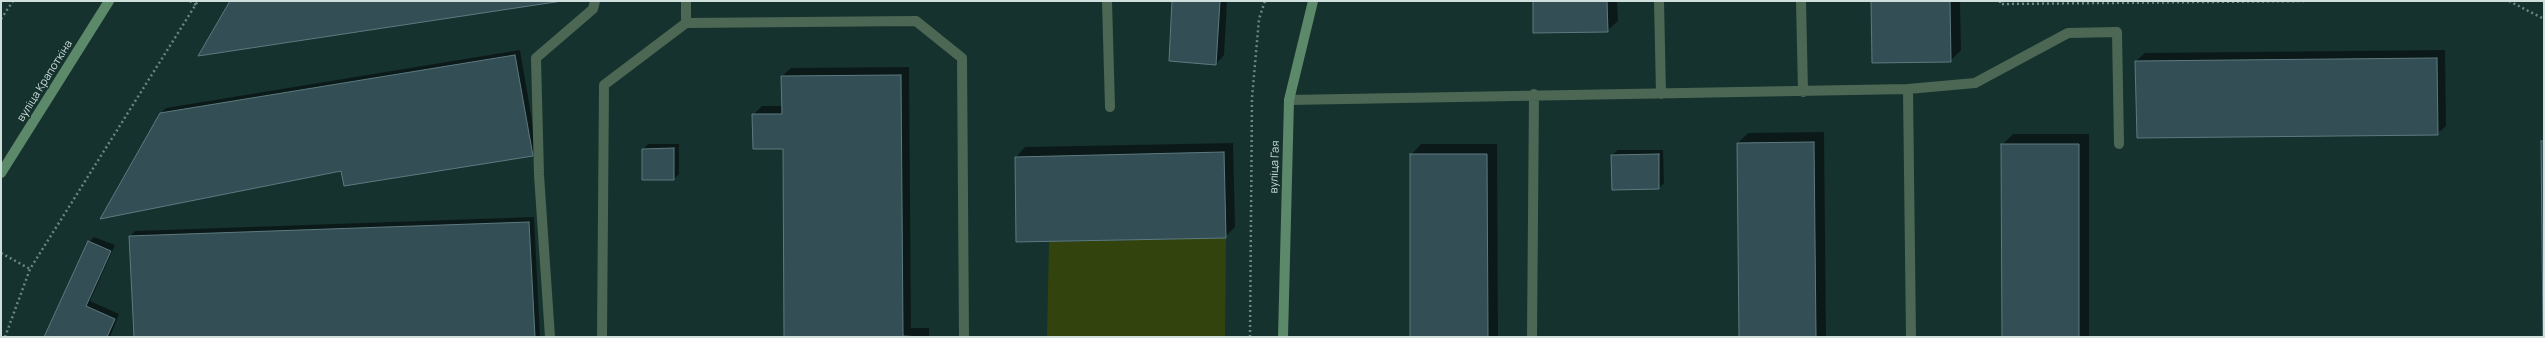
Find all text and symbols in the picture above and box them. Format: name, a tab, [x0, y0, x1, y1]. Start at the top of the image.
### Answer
street label: вуліца Крапоткіна	[15, 38, 75, 124]
street label: вуліца Гая	[1267, 140, 1283, 194]

